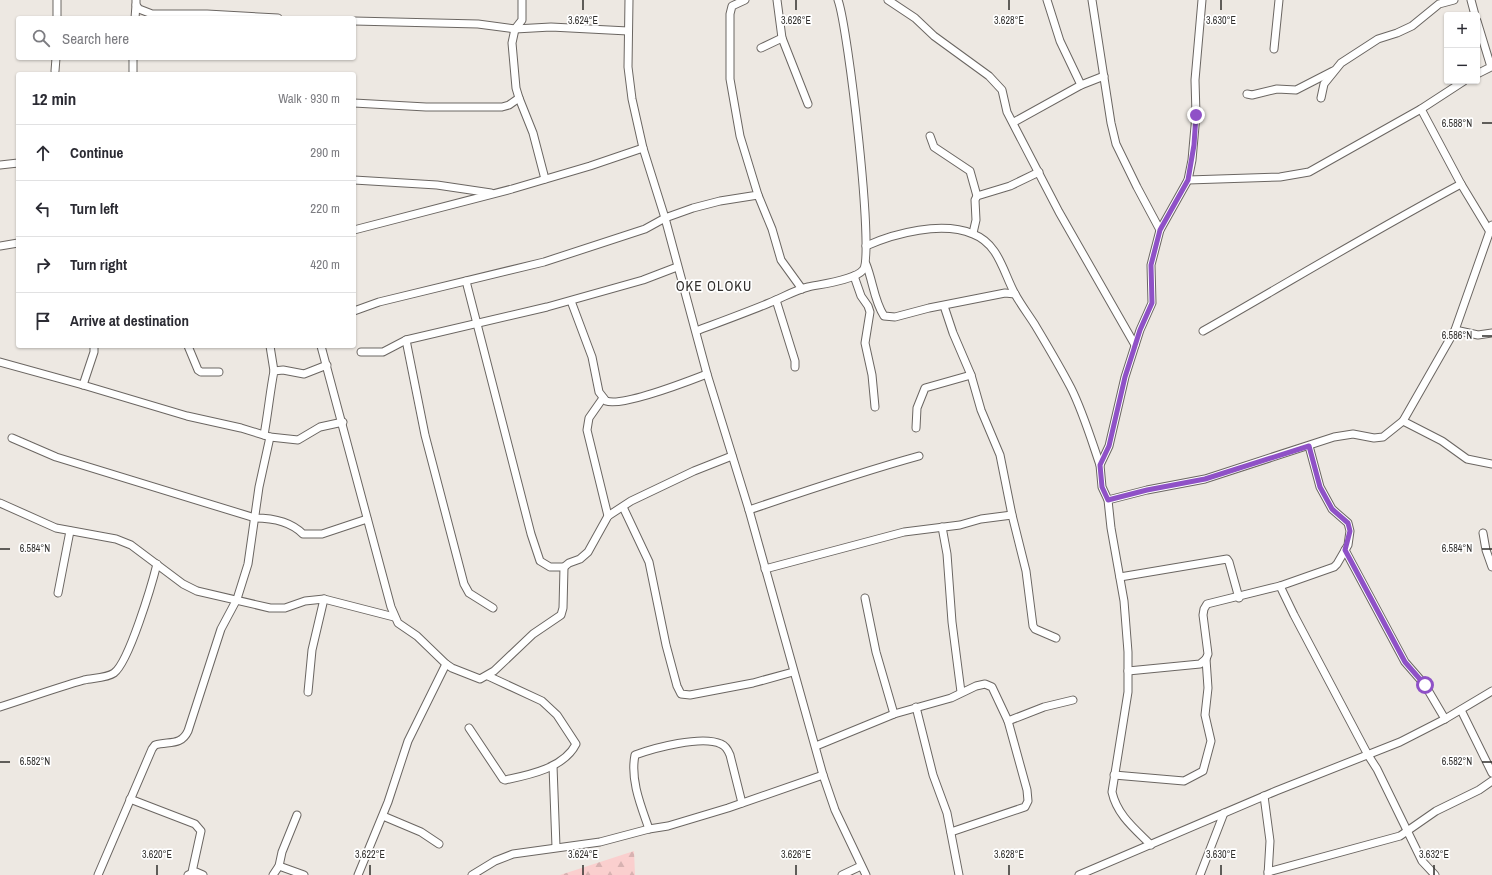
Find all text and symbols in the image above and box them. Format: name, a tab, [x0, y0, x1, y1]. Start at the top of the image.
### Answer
map controls	[1444, 12, 1480, 84]
button: +	[1444, 12, 1480, 48]
text: 3.624°E	[568, 14, 598, 27]
text: 3.626°E	[781, 14, 811, 27]
text: 3.628°E	[994, 14, 1024, 27]
text: 3.630°E	[1206, 14, 1236, 27]
search box	[16, 16, 356, 60]
icon: search	[30, 27, 52, 49]
text: Search here	[62, 28, 129, 49]
button: −	[1444, 48, 1480, 84]
text: 12 min	[32, 87, 76, 110]
text: Walk · 930 m	[278, 90, 340, 107]
route end	[1187, 106, 1205, 124]
text: 6.588°N	[1442, 117, 1472, 130]
icon: ahead	[32, 142, 54, 164]
text: Continue	[70, 142, 123, 163]
text: 290 m	[310, 144, 340, 161]
icon: left	[32, 198, 54, 220]
text: Turn left	[70, 198, 118, 219]
text: 220 m	[310, 200, 340, 217]
icon: right	[32, 254, 54, 276]
text: Turn right	[70, 254, 127, 275]
text: 420 m	[310, 256, 340, 273]
district label: OKE OLOKU	[676, 277, 752, 295]
icon: arrive	[32, 310, 54, 332]
text: Arrive at destination	[70, 310, 189, 331]
text: 6.586°N	[1442, 329, 1472, 342]
text: 6.584°N	[20, 542, 50, 555]
text: 6.584°N	[1442, 542, 1472, 555]
route start	[1416, 676, 1434, 694]
text: 6.582°N	[20, 755, 50, 768]
text: 6.582°N	[1442, 755, 1472, 768]
text: 3.620°E	[142, 848, 172, 861]
text: 3.622°E	[355, 848, 385, 861]
text: 3.624°E	[568, 848, 598, 861]
text: 3.626°E	[781, 848, 811, 861]
text: 3.628°E	[994, 848, 1024, 861]
text: 3.630°E	[1206, 848, 1236, 861]
text: 3.632°E	[1419, 848, 1449, 861]

